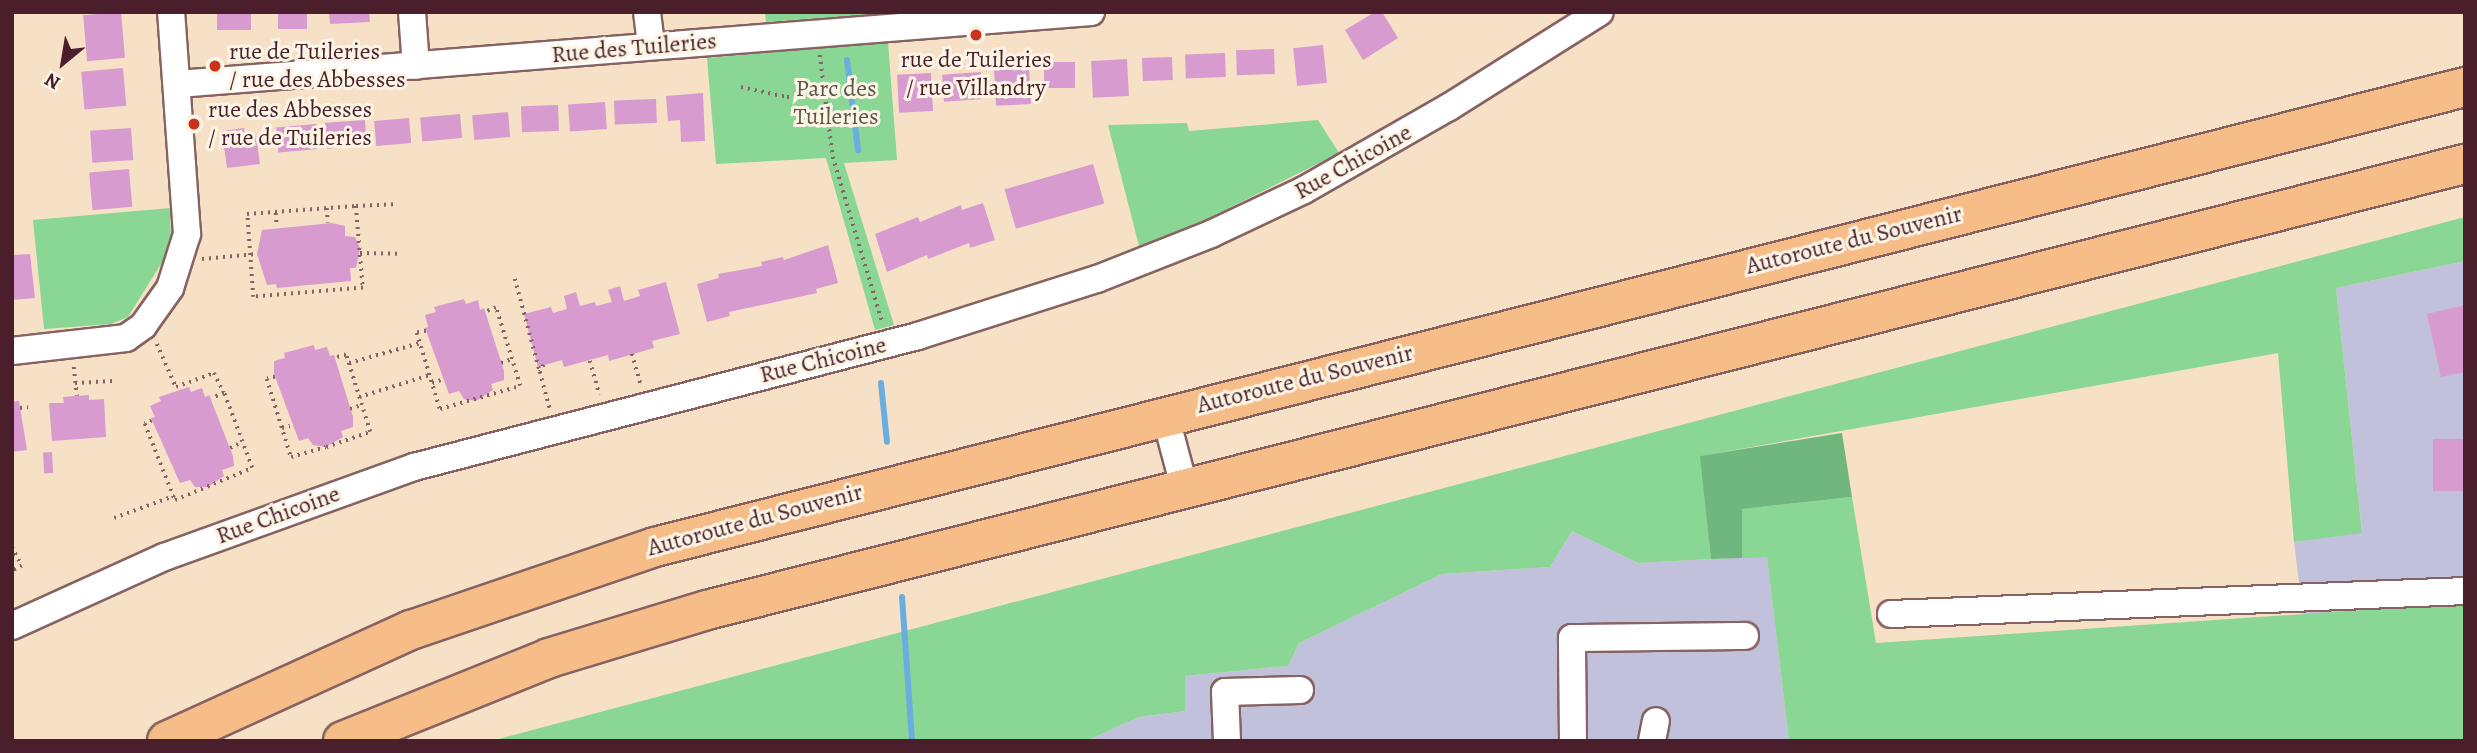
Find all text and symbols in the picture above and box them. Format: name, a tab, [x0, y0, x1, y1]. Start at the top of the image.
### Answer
street label: Rue des Tuileries	[550, 26, 718, 70]
marker: rue de Tuileries / rue Villandry	[968, 27, 984, 43]
north arrow	[28, 28, 98, 98]
place label: rue de Tuileries / rue des Abbesses	[229, 38, 406, 94]
place label: rue de Tuileries / rue Villandry	[900, 46, 1052, 102]
marker: rue de Tuileries / rue des Abbesses	[207, 58, 223, 74]
text: N	[40, 66, 65, 96]
park label: Parc des Tuileries	[793, 75, 879, 131]
place label: rue des Abbesses / rue de Tuileries	[208, 96, 372, 152]
marker: rue des Abbesses / rue de Tuileries	[186, 116, 202, 132]
street label: Rue Chicoine	[1289, 118, 1417, 206]
street label: Autoroute du Souvenir	[1743, 199, 1965, 281]
street label: Rue Chicoine	[757, 330, 889, 390]
street label: Autoroute du Souvenir	[1194, 338, 1416, 420]
street label: Autoroute du Souvenir	[644, 477, 866, 563]
street label: Rue Chicoine	[212, 479, 344, 551]

